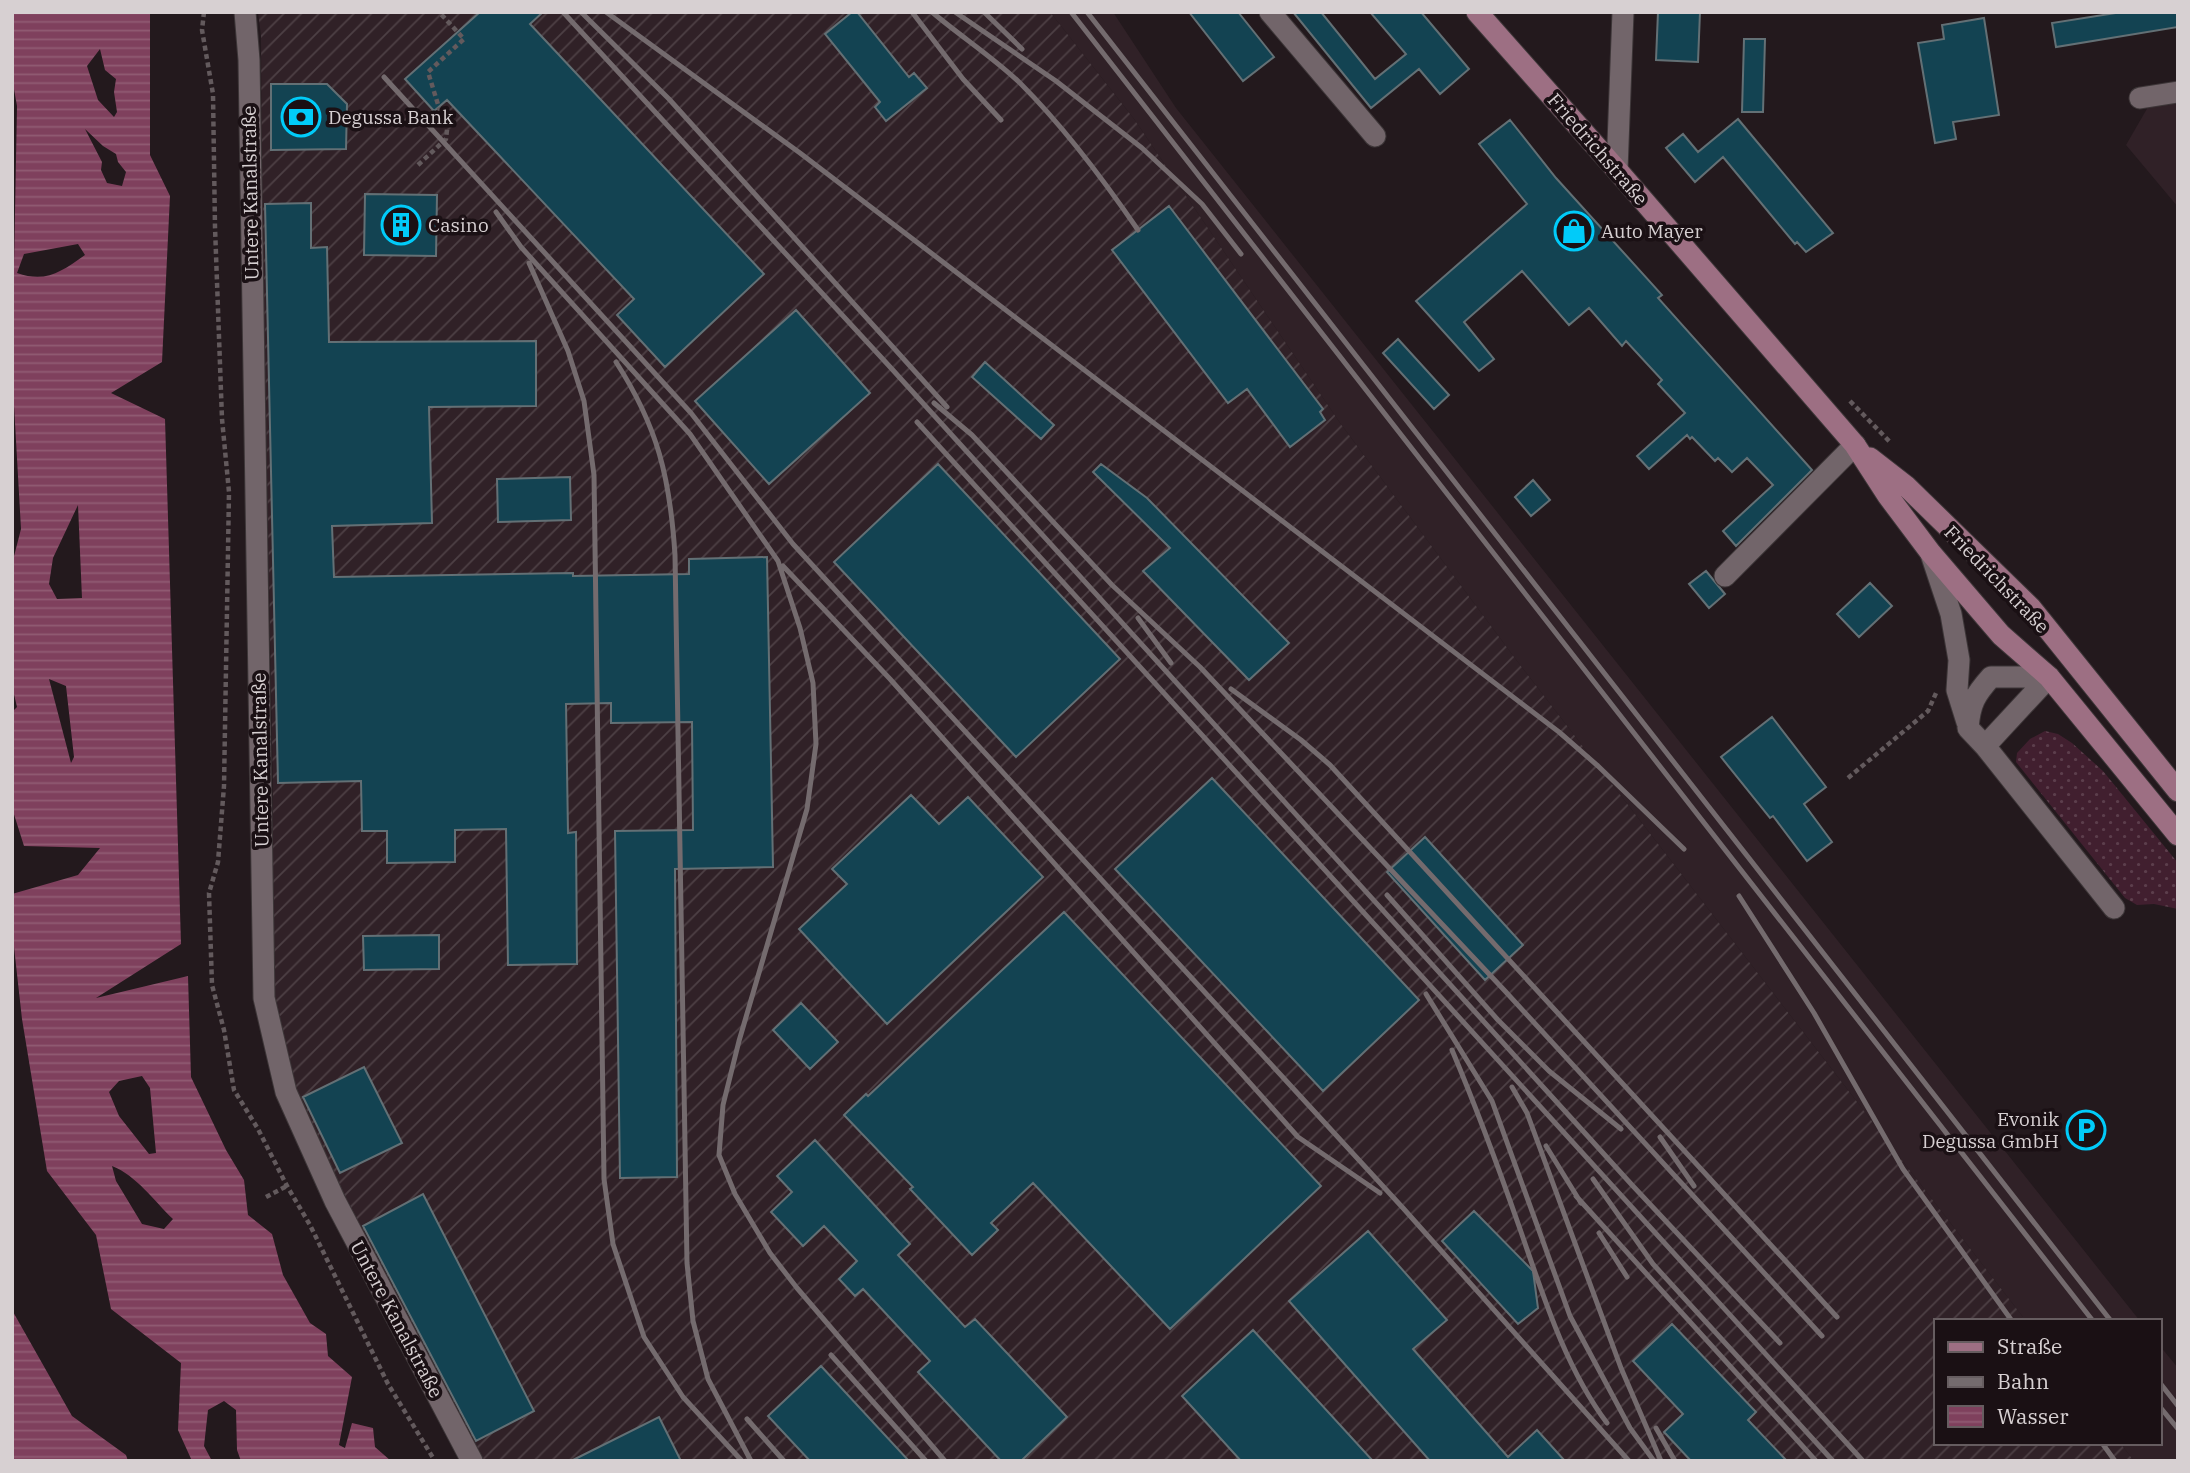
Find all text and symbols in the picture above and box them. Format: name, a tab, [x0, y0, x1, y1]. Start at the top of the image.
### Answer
street label: Friedrichstraße	[1543, 88, 1653, 210]
bank icon: Degussa Bank	[280, 96, 322, 138]
street label: Untere Kanalstraße	[236, 105, 264, 281]
place label: Degussa Bank	[328, 105, 453, 129]
building icon: Casino	[380, 204, 422, 246]
shop icon: Auto Mayer	[1553, 210, 1595, 252]
place label: Casino	[428, 213, 489, 237]
place label: Auto Mayer	[1601, 219, 1703, 243]
street label: Friedrichstraße	[1939, 520, 2055, 638]
street label: Untere Kanalstraße	[246, 672, 274, 848]
place label: Evonik Degussa GmbH	[1922, 1107, 2059, 1153]
parking icon: Evonik Degussa GmbH	[2065, 1109, 2107, 1151]
street label: Untere Kanalstraße	[345, 1236, 449, 1402]
legend	[1934, 1319, 2162, 1445]
text: Straße	[1997, 1332, 2062, 1360]
text: Bahn	[1997, 1367, 2049, 1395]
text: Wasser	[1997, 1402, 2069, 1430]

